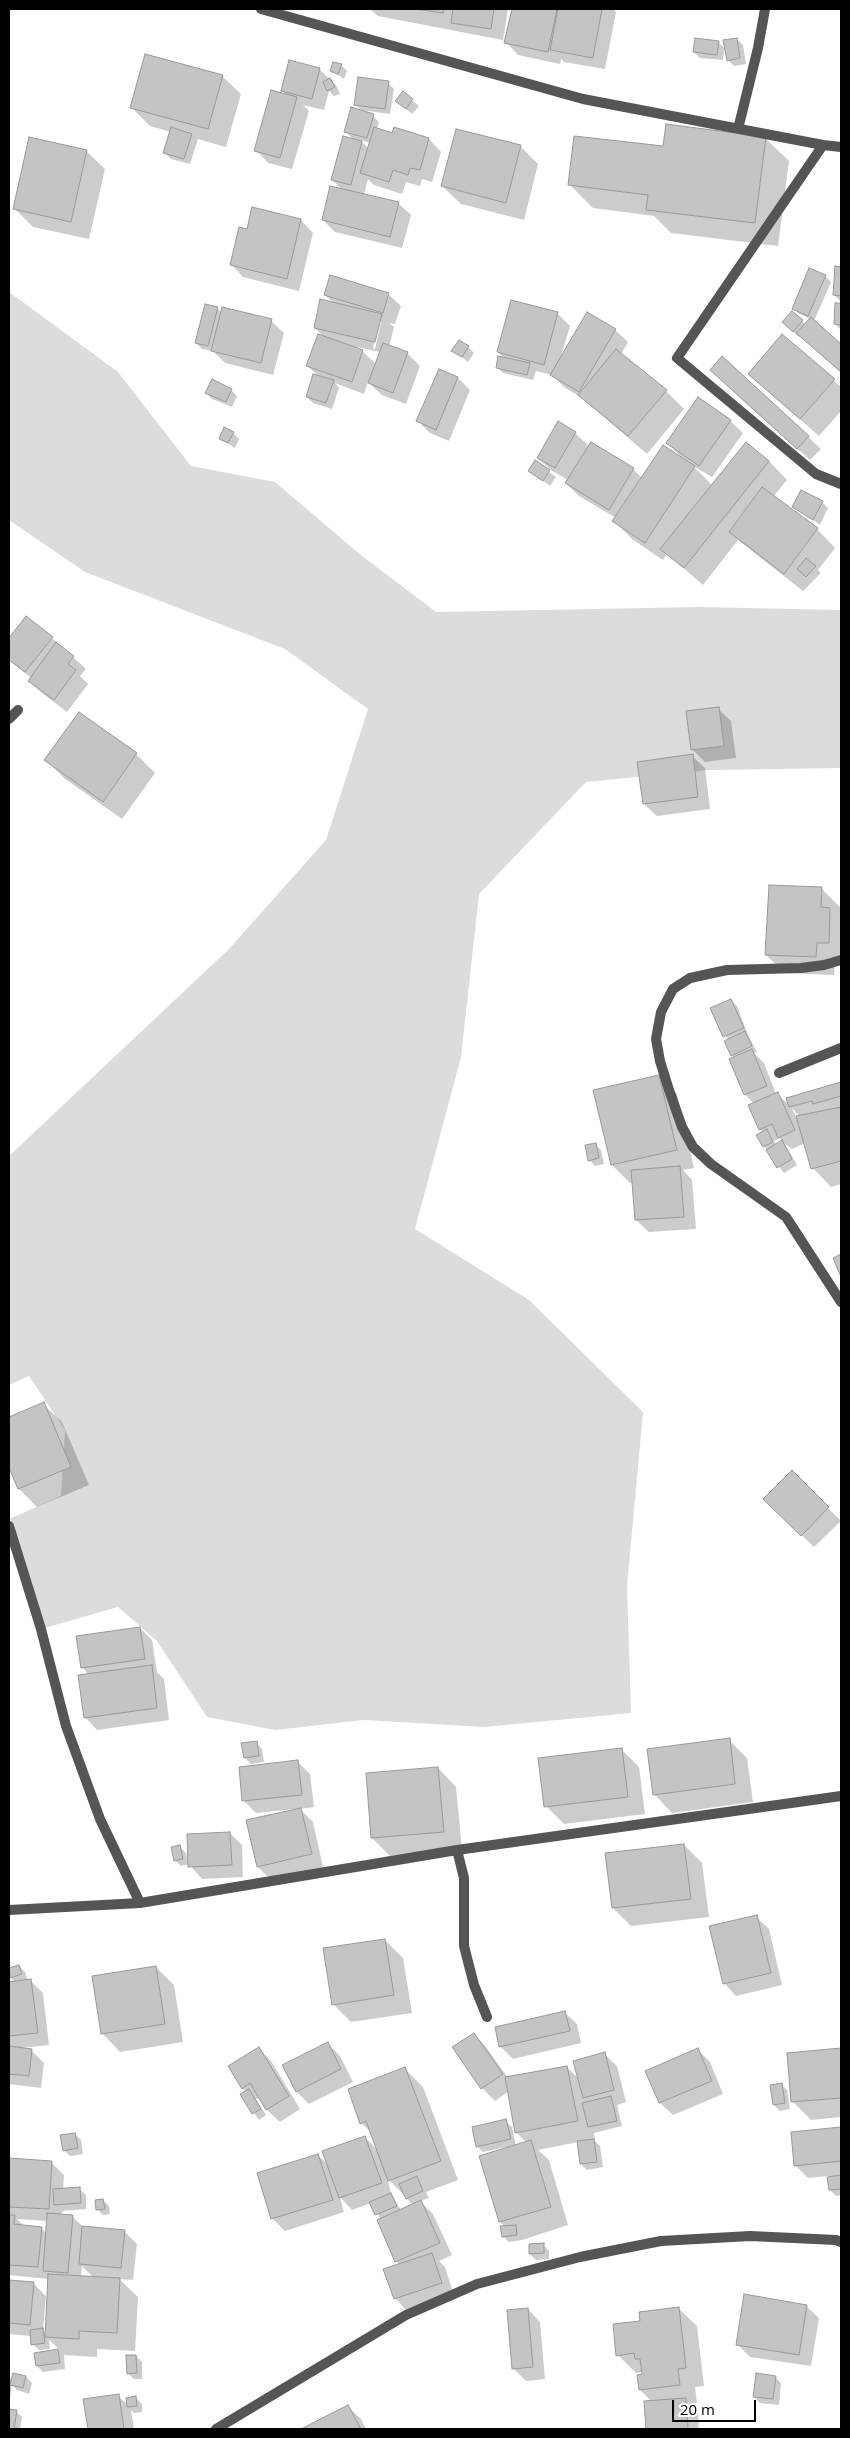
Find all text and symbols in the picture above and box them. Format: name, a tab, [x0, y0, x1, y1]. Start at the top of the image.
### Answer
scale bar	[675, 2390, 759, 2422]
text: 20 m	[680, 2399, 715, 2419]

